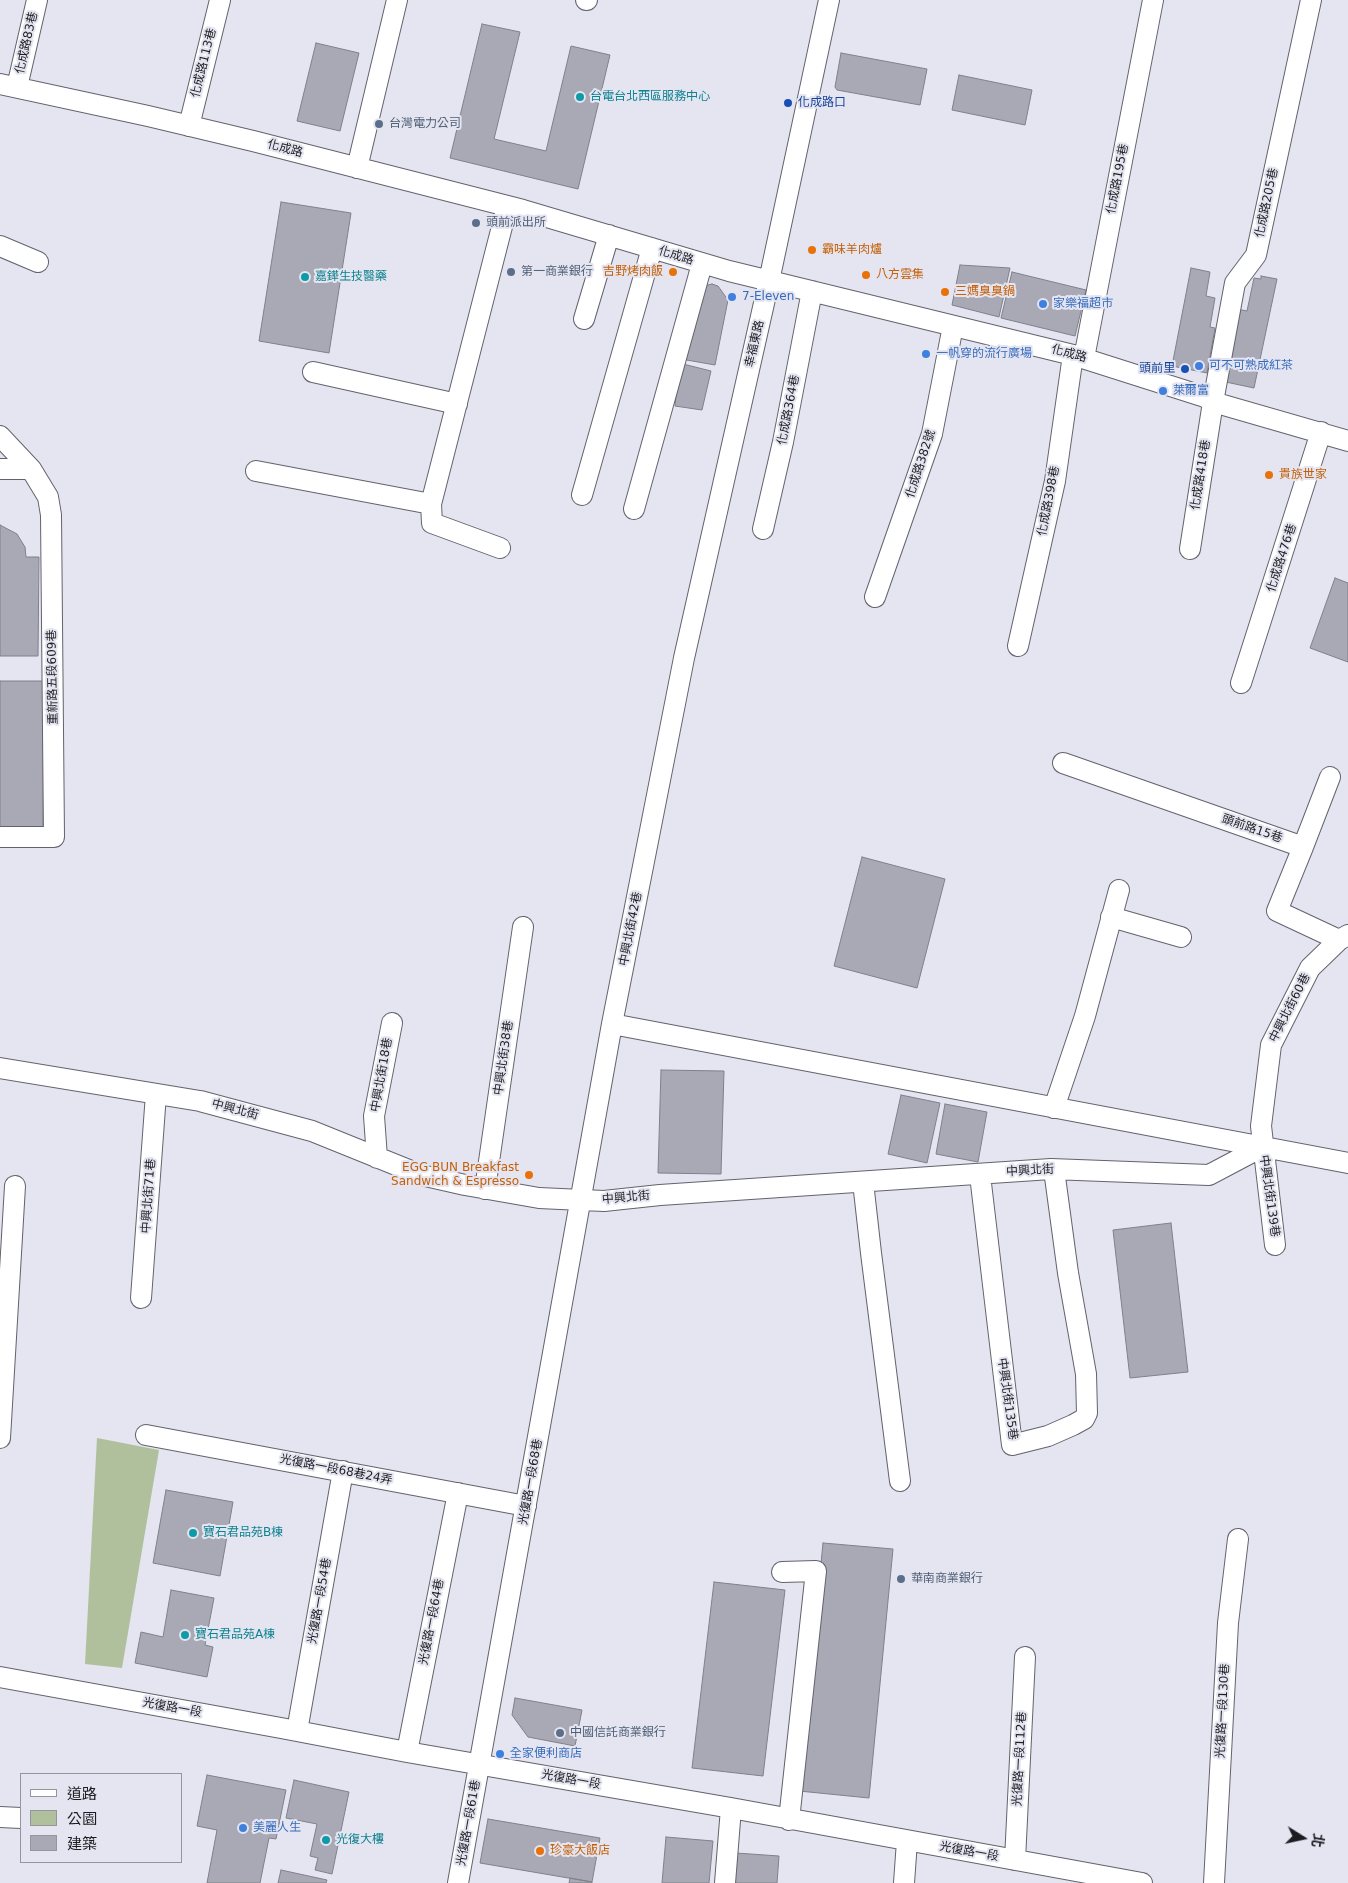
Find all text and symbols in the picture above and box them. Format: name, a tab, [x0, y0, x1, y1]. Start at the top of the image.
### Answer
street label: 化成路83巷	[13, 11, 41, 75]
street label: 化成路113巷	[188, 27, 220, 99]
place label: 台電台北西區服務中心	[590, 90, 710, 104]
marker: 台電台北西區服務中心	[574, 91, 586, 103]
place label: 化成路口	[798, 96, 846, 110]
marker: 化成路口	[782, 97, 794, 109]
place label: 台灣電力公司	[389, 117, 461, 131]
marker: 台灣電力公司	[373, 118, 385, 130]
street label: 化成路	[266, 137, 304, 161]
street label: 化成路195巷	[1104, 143, 1132, 215]
street label: 化成路205巷	[1253, 167, 1281, 239]
place label: 頭前派出所	[486, 216, 546, 230]
marker: 頭前派出所	[470, 217, 482, 229]
place label: 霸味羊肉爐	[822, 243, 882, 257]
street label: 化成路	[657, 244, 695, 268]
marker: 霸味羊肉爐	[806, 244, 818, 256]
place label: 第一商業銀行	[521, 265, 593, 279]
place label: 吉野烤肉飯	[603, 265, 663, 279]
marker: 第一商業銀行	[505, 266, 517, 278]
marker: 吉野烤肉飯	[667, 266, 679, 278]
place label: 八方雲集	[876, 268, 924, 282]
marker: 八方雲集	[860, 269, 872, 281]
place label: 嘉鏵生技醫藥	[315, 270, 387, 284]
marker: 嘉鏵生技醫藥	[299, 271, 311, 283]
place label: 三媽臭臭鍋	[955, 285, 1015, 299]
marker: 三媽臭臭鍋	[939, 286, 951, 298]
place label: 7-Eleven	[742, 290, 794, 304]
marker: 7-Eleven	[726, 291, 738, 303]
place label: 家樂福超市	[1053, 297, 1113, 311]
marker: 家樂福超市	[1037, 298, 1049, 310]
street label: 幸福東路	[743, 319, 767, 369]
street label: 化成路	[1050, 342, 1088, 366]
place label: 一帆穿的流行廣場	[936, 347, 1032, 361]
marker: 一帆穿的流行廣場	[920, 348, 932, 360]
place label: 可不可熟成紅茶	[1209, 359, 1293, 373]
marker: 可不可熟成紅茶	[1193, 360, 1205, 372]
place label: 頭前里	[1139, 362, 1175, 376]
marker: 頭前里	[1179, 363, 1191, 375]
street label: 化成路364巷	[775, 374, 803, 446]
place label: 萊爾富	[1173, 384, 1209, 398]
marker: 萊爾富	[1157, 385, 1169, 397]
street label: 化成路382號	[903, 428, 939, 500]
street label: 化成路418巷	[1188, 439, 1214, 511]
street label: 化成路398巷	[1035, 465, 1063, 537]
place label: 貴族世家	[1279, 468, 1327, 482]
marker: 貴族世家	[1263, 469, 1275, 481]
street label: 化成路476巷	[1264, 522, 1300, 594]
street label: 重新路五段609巷	[45, 629, 61, 725]
street label: 頭前路15巷	[1220, 812, 1284, 846]
street label: 中興北街42巷	[617, 891, 645, 967]
street label: 中興北街60巷	[1266, 971, 1314, 1045]
street label: 中興北街38巷	[492, 1020, 516, 1096]
street label: 中興北街18巷	[368, 1037, 396, 1113]
street label: 中興北街	[210, 1097, 260, 1123]
street label: 中興北街139巷	[1256, 1154, 1282, 1238]
street label: 中興北街71巷	[139, 1158, 159, 1234]
place label: EGG BUN Breakfast Sandwich & Espresso	[391, 1161, 519, 1189]
street label: 中興北街	[1006, 1163, 1054, 1179]
marker: EGG BUN Breakfast Sandwich & Espresso	[523, 1169, 535, 1181]
street label: 中興北街	[601, 1189, 651, 1207]
street label: 中興北街135巷	[994, 1357, 1020, 1441]
street label: 光復路一段68巷	[516, 1438, 546, 1526]
street label: 光復路一段68巷24弄	[278, 1452, 394, 1488]
place label: 寶石君品苑B棟	[203, 1526, 283, 1540]
marker: 寶石君品苑B棟	[187, 1527, 199, 1539]
street label: 光復路一段54巷	[305, 1557, 335, 1645]
place label: 華南商業銀行	[911, 1572, 983, 1586]
marker: 華南商業銀行	[895, 1573, 907, 1585]
street label: 光復路一段64巷	[417, 1578, 447, 1666]
place label: 寶石君品苑A棟	[195, 1628, 275, 1642]
marker: 寶石君品苑A棟	[179, 1629, 191, 1641]
street label: 光復路一段130巷	[1213, 1663, 1233, 1759]
street label: 光復路一段	[141, 1696, 203, 1720]
street label: 光復路一段112巷	[1010, 1711, 1030, 1807]
place label: 中國信託商業銀行	[570, 1726, 666, 1740]
marker: 中國信託商業銀行	[554, 1727, 566, 1739]
place label: 全家便利商店	[510, 1747, 582, 1761]
marker: 全家便利商店	[494, 1748, 506, 1760]
street label: 光復路一段	[540, 1768, 602, 1792]
legend	[20, 1773, 182, 1863]
street label: 光復路一段61巷	[454, 1779, 484, 1867]
text: 道路	[67, 1785, 97, 1803]
text: 公園	[67, 1810, 97, 1828]
north arrow	[1278, 1813, 1328, 1863]
place label: 美麗人生	[253, 1821, 301, 1835]
marker: 美麗人生	[237, 1822, 249, 1834]
text: 北	[1309, 1832, 1327, 1849]
place label: 光復大樓	[336, 1833, 384, 1847]
marker: 光復大樓	[320, 1834, 332, 1846]
text: 建築	[67, 1835, 97, 1853]
street label: 光復路一段	[938, 1840, 1000, 1864]
place label: 珍豪大飯店	[550, 1844, 610, 1858]
marker: 珍豪大飯店	[534, 1845, 546, 1857]

